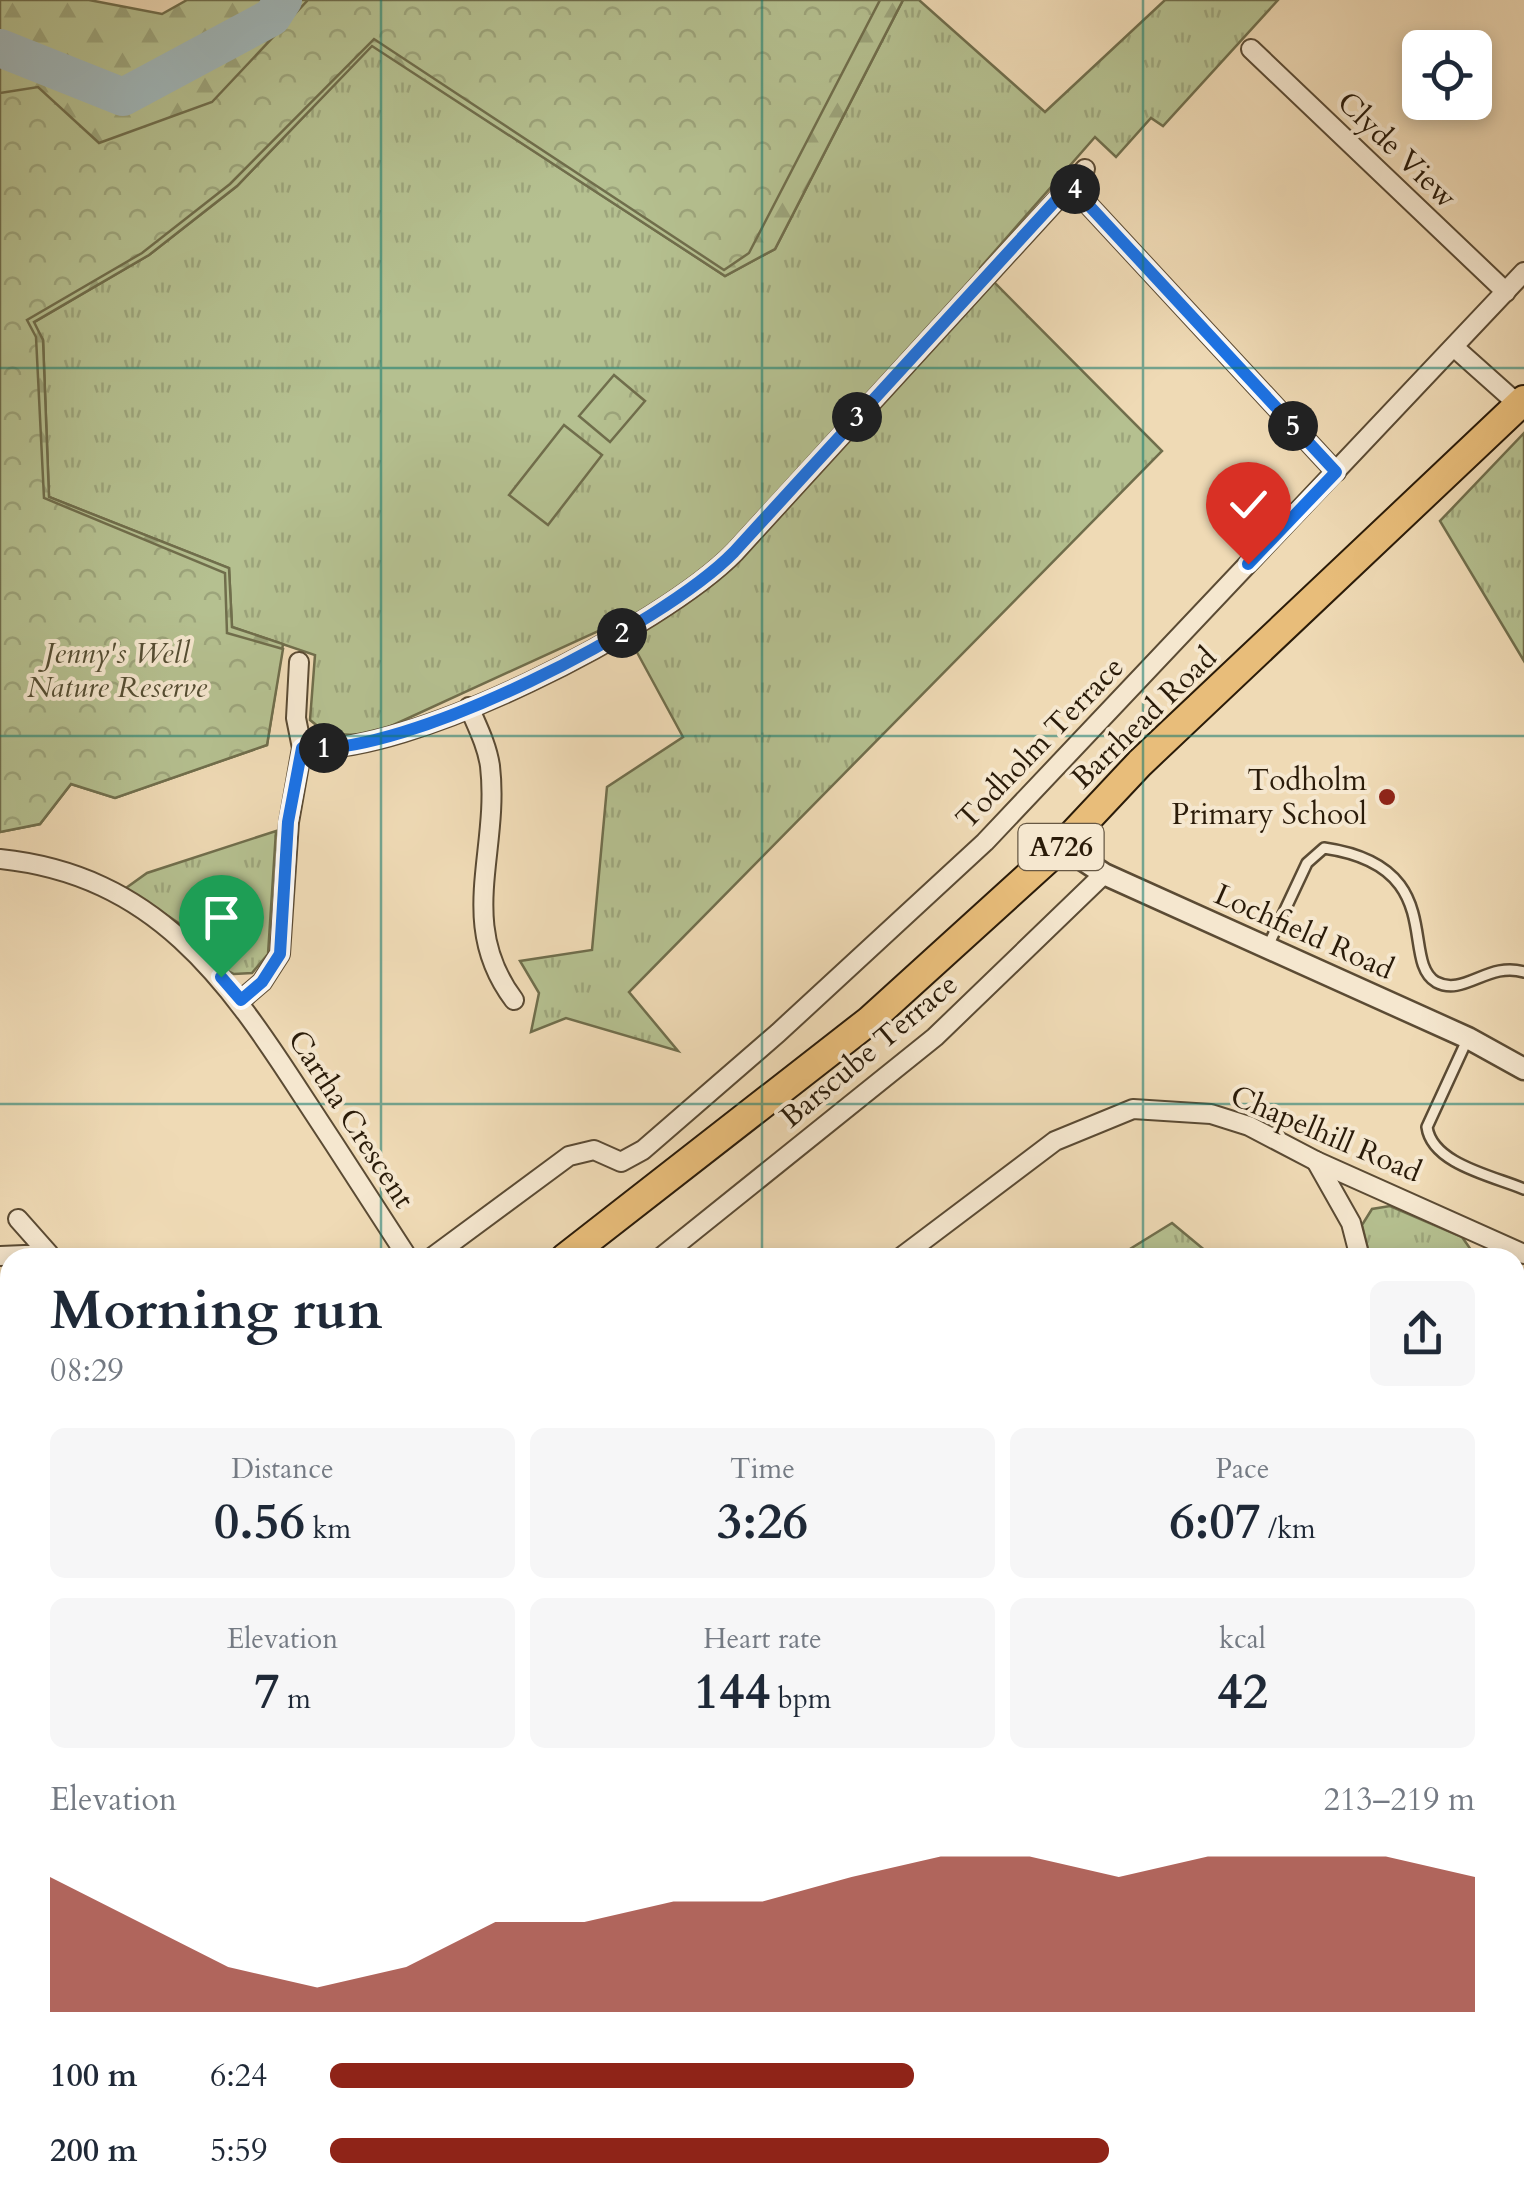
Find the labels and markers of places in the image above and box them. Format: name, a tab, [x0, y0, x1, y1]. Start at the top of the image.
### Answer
pin: 4	[1050, 164, 1100, 214]
pin: 3	[832, 392, 882, 442]
pin: 5	[1268, 401, 1318, 451]
pin	[1206, 462, 1291, 565]
pin: 2	[597, 608, 647, 658]
pin: 1	[299, 723, 349, 773]
place label: Todholm Primary School	[1171, 760, 1368, 835]
marker: Todholm Primary School	[1376, 786, 1398, 808]
pin	[179, 875, 264, 978]

